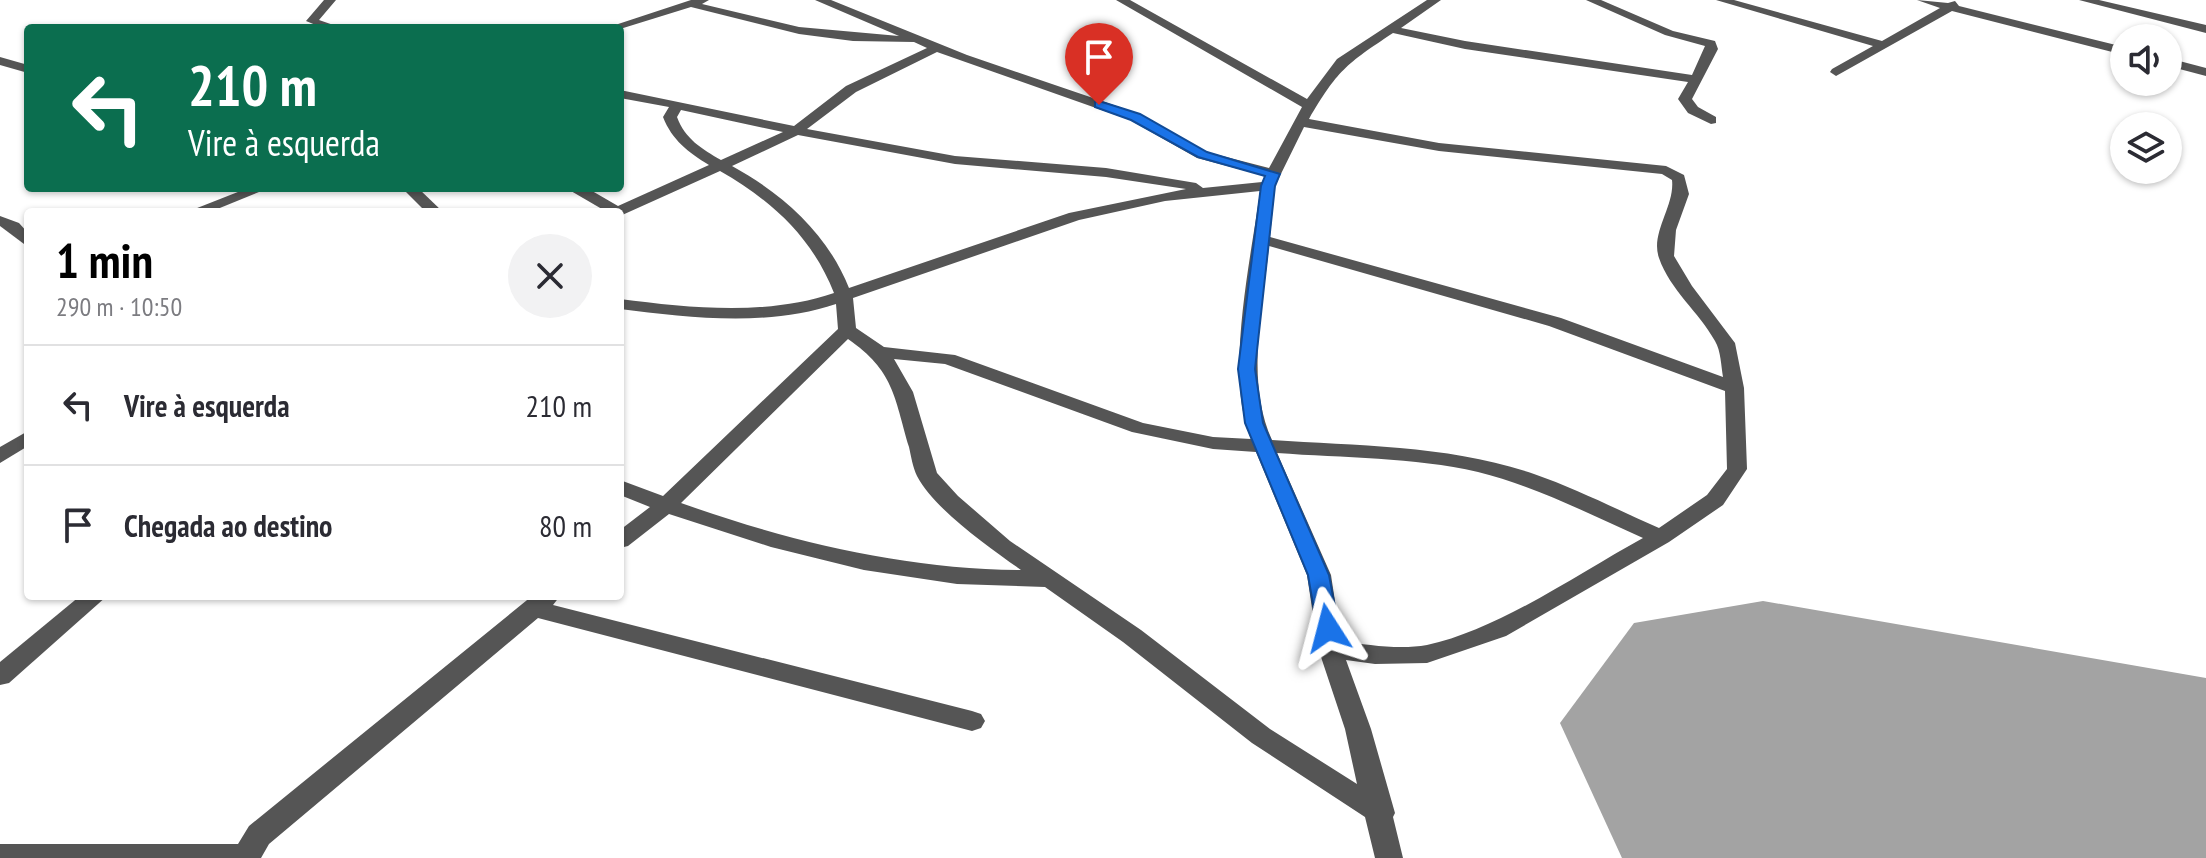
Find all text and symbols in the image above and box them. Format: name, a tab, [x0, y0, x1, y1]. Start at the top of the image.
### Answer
pin	[1065, 23, 1133, 105]
map controls	[2110, 24, 2182, 184]
button: sound	[2110, 24, 2182, 96]
icon: arrive	[1077, 35, 1121, 79]
text: 210 m	[188, 49, 317, 121]
icon: left	[56, 56, 160, 160]
button: layers	[2110, 112, 2182, 184]
text: Vire à esquerda	[188, 119, 380, 166]
text: 1 min	[56, 229, 153, 291]
button: close	[508, 234, 592, 318]
text: 290 m · 10:50	[56, 290, 182, 323]
icon: left	[56, 383, 100, 427]
text: Vire à esquerda	[124, 386, 290, 425]
text: 210 m	[526, 386, 592, 425]
icon: arrive	[56, 503, 100, 547]
text: Chegada ao destino	[124, 506, 332, 545]
text: 80 m	[539, 506, 592, 545]
position arrow	[1286, 586, 1370, 670]

